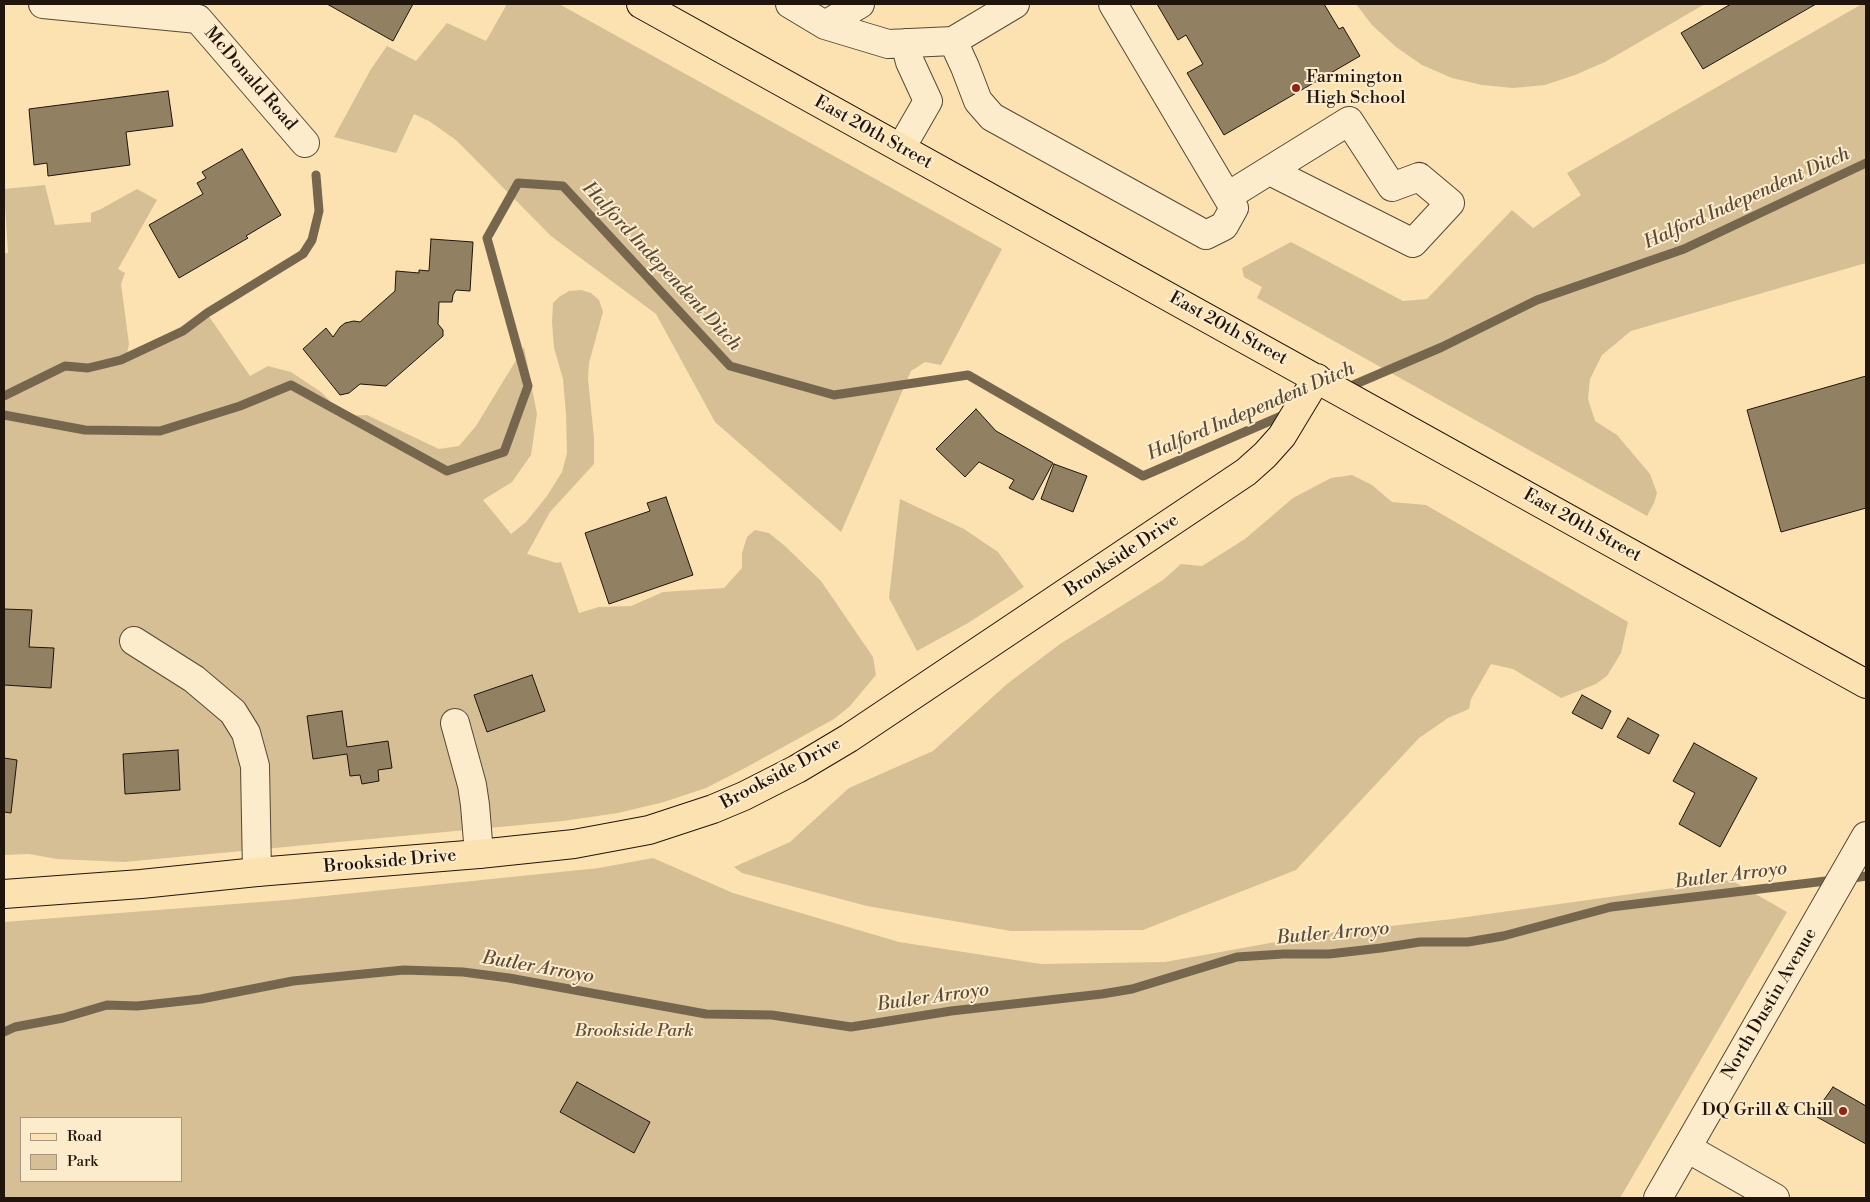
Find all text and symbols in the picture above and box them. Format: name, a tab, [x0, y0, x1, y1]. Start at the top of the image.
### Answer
street label: McDonald Road	[199, 23, 301, 135]
place label: Farmington High School	[1306, 67, 1406, 110]
marker: Farmington High School	[1290, 82, 1302, 94]
street label: East 20th Street	[810, 92, 936, 174]
water label: Halford Independent Ditch	[1641, 143, 1853, 255]
water label: Halford Independent Ditch	[577, 178, 745, 356]
street label: East 20th Street	[1165, 288, 1291, 370]
water label: Halford Independent Ditch	[1144, 358, 1358, 466]
street label: East 20th Street	[1519, 485, 1645, 567]
street label: Brookside Drive	[1061, 510, 1183, 602]
street label: Brookside Drive	[717, 733, 845, 815]
street label: Brookside Drive	[323, 845, 457, 879]
water label: Butler Arroyo	[1674, 858, 1788, 894]
water label: Butler Arroyo	[1276, 918, 1390, 950]
street label: North Dustin Avenue	[1718, 925, 1822, 1083]
water label: Butler Arroyo	[480, 947, 596, 989]
water label: Butler Arroyo	[875, 979, 991, 1017]
park label: Brookside Park	[574, 1021, 694, 1043]
place label: DQ Grill & Chill	[1702, 1100, 1833, 1122]
marker: DQ Grill & Chill	[1837, 1105, 1849, 1117]
legend	[20, 1117, 182, 1182]
text: Road	[67, 1127, 102, 1146]
text: Park	[67, 1152, 98, 1171]

